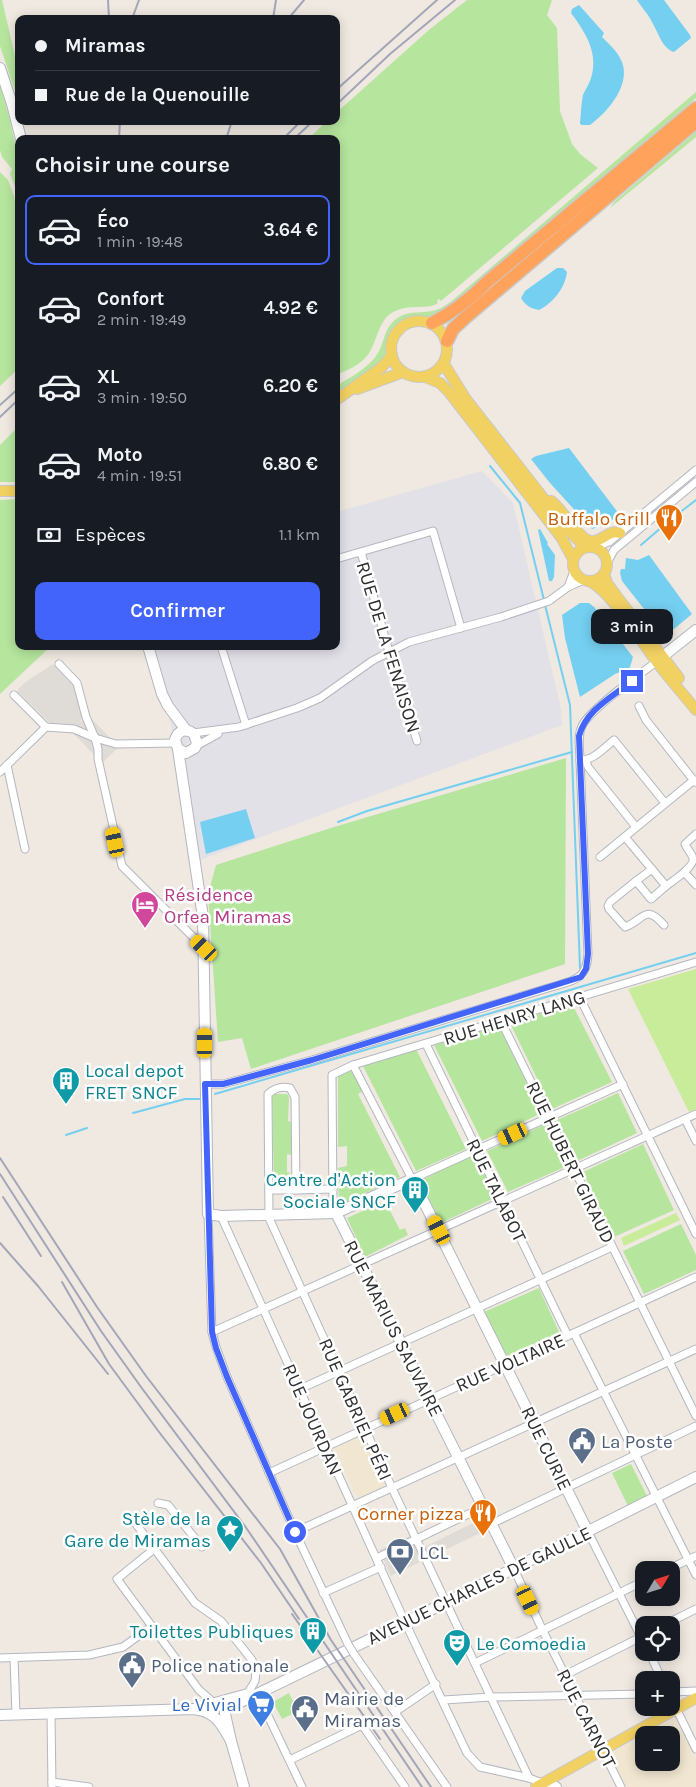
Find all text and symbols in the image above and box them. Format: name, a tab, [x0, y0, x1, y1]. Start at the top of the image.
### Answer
text: Miramas	[65, 35, 146, 57]
text: Rue de la Quenouille	[65, 84, 250, 106]
text: Choisir une course	[35, 152, 230, 178]
icon: car	[37, 208, 82, 253]
text: Éco	[97, 210, 129, 232]
text: 3.64 €	[263, 219, 318, 241]
text: 1 min · 19:48	[97, 232, 183, 251]
icon: car	[37, 286, 82, 331]
text: Confort	[97, 288, 164, 310]
text: 4.92 €	[264, 297, 318, 319]
text: 2 min · 19:49	[97, 310, 186, 329]
icon: car	[37, 364, 82, 409]
text: XL	[97, 366, 119, 388]
text: 6.20 €	[263, 375, 318, 397]
text: 3 min · 19:50	[97, 388, 187, 407]
icon: car	[37, 442, 82, 487]
text: Moto	[97, 444, 143, 466]
text: 6.80 €	[262, 453, 318, 475]
text: 4 min · 19:51	[97, 466, 182, 485]
restaurant icon: Buffalo Grill	[654, 503, 684, 542]
place label: Buffalo Grill	[548, 508, 650, 530]
icon: cash	[35, 521, 63, 549]
text: Espèces	[75, 524, 146, 546]
text: 1.1 km	[279, 525, 320, 544]
street label: RUE DE LA FENAISON	[352, 559, 425, 736]
button: Confirmer	[35, 582, 320, 640]
callout: 3 min	[591, 608, 673, 644]
text: 3 min	[610, 617, 654, 636]
route end	[621, 670, 643, 692]
car	[104, 826, 125, 858]
place label: Résidence Orfea Miramas	[164, 884, 292, 928]
hotel icon: Résidence Orfea Miramas	[130, 890, 160, 929]
car	[187, 932, 220, 964]
street label: RUE HENRY LANG	[441, 986, 588, 1050]
car	[197, 1028, 212, 1058]
place label: Local depot FRET SNCF	[85, 1060, 184, 1104]
building icon: Local depot FRET SNCF	[51, 1066, 81, 1105]
street label: RUE HUBERT GIRAUD	[521, 1078, 619, 1247]
car	[496, 1121, 529, 1147]
street label: RUE TALABOT	[462, 1135, 531, 1246]
place label: Centre d'Action Sociale SNCF	[266, 1169, 396, 1213]
building icon: Centre d'Action Sociale SNCF	[400, 1175, 430, 1214]
car	[425, 1213, 452, 1247]
street label: RUE MARIUS SAUVAIRE	[339, 1237, 447, 1420]
street label: RUE VOLTAIRE	[452, 1329, 568, 1397]
street label: RUE GABRIEL PÉRI	[314, 1334, 397, 1484]
street label: RUE JOURDAN	[278, 1360, 346, 1479]
car	[378, 1401, 411, 1427]
street label: RUE CURIE	[516, 1403, 576, 1494]
public building icon: La Poste	[567, 1426, 597, 1465]
place label: La Poste	[601, 1431, 673, 1453]
restaurant icon: Corner pizza	[468, 1498, 498, 1537]
place label: Corner pizza	[357, 1503, 464, 1525]
place label: Stèle de la Gare de Miramas	[64, 1508, 211, 1552]
place icon: Stèle de la Gare de Miramas	[215, 1514, 245, 1553]
route start	[284, 1521, 306, 1543]
street label: AVENUE CHARLES DE GAULLE	[364, 1522, 595, 1650]
bank icon: LCL	[385, 1537, 415, 1576]
place label: LCL	[419, 1542, 449, 1564]
north arrow	[635, 1561, 680, 1606]
map controls	[635, 1561, 680, 1771]
car	[514, 1583, 541, 1617]
building icon: Toilettes Publiques	[298, 1616, 328, 1655]
button: locate	[635, 1616, 680, 1661]
place label: Toilettes Publiques	[130, 1621, 294, 1643]
theatre icon: Le Comoedia	[442, 1628, 472, 1667]
place label: Le Comoedia	[476, 1633, 586, 1655]
public building icon: Police nationale	[117, 1650, 147, 1689]
place label: Police nationale	[151, 1655, 289, 1677]
street label: RUE CARNOT	[552, 1665, 621, 1772]
button: +	[635, 1671, 680, 1716]
place label: Mairie de Miramas	[324, 1688, 404, 1732]
supermarket icon: Le Vivial	[246, 1689, 276, 1728]
place label: Le Vivial	[172, 1694, 242, 1716]
public building icon: Mairie de Miramas	[290, 1694, 320, 1733]
button: −	[635, 1726, 680, 1771]

